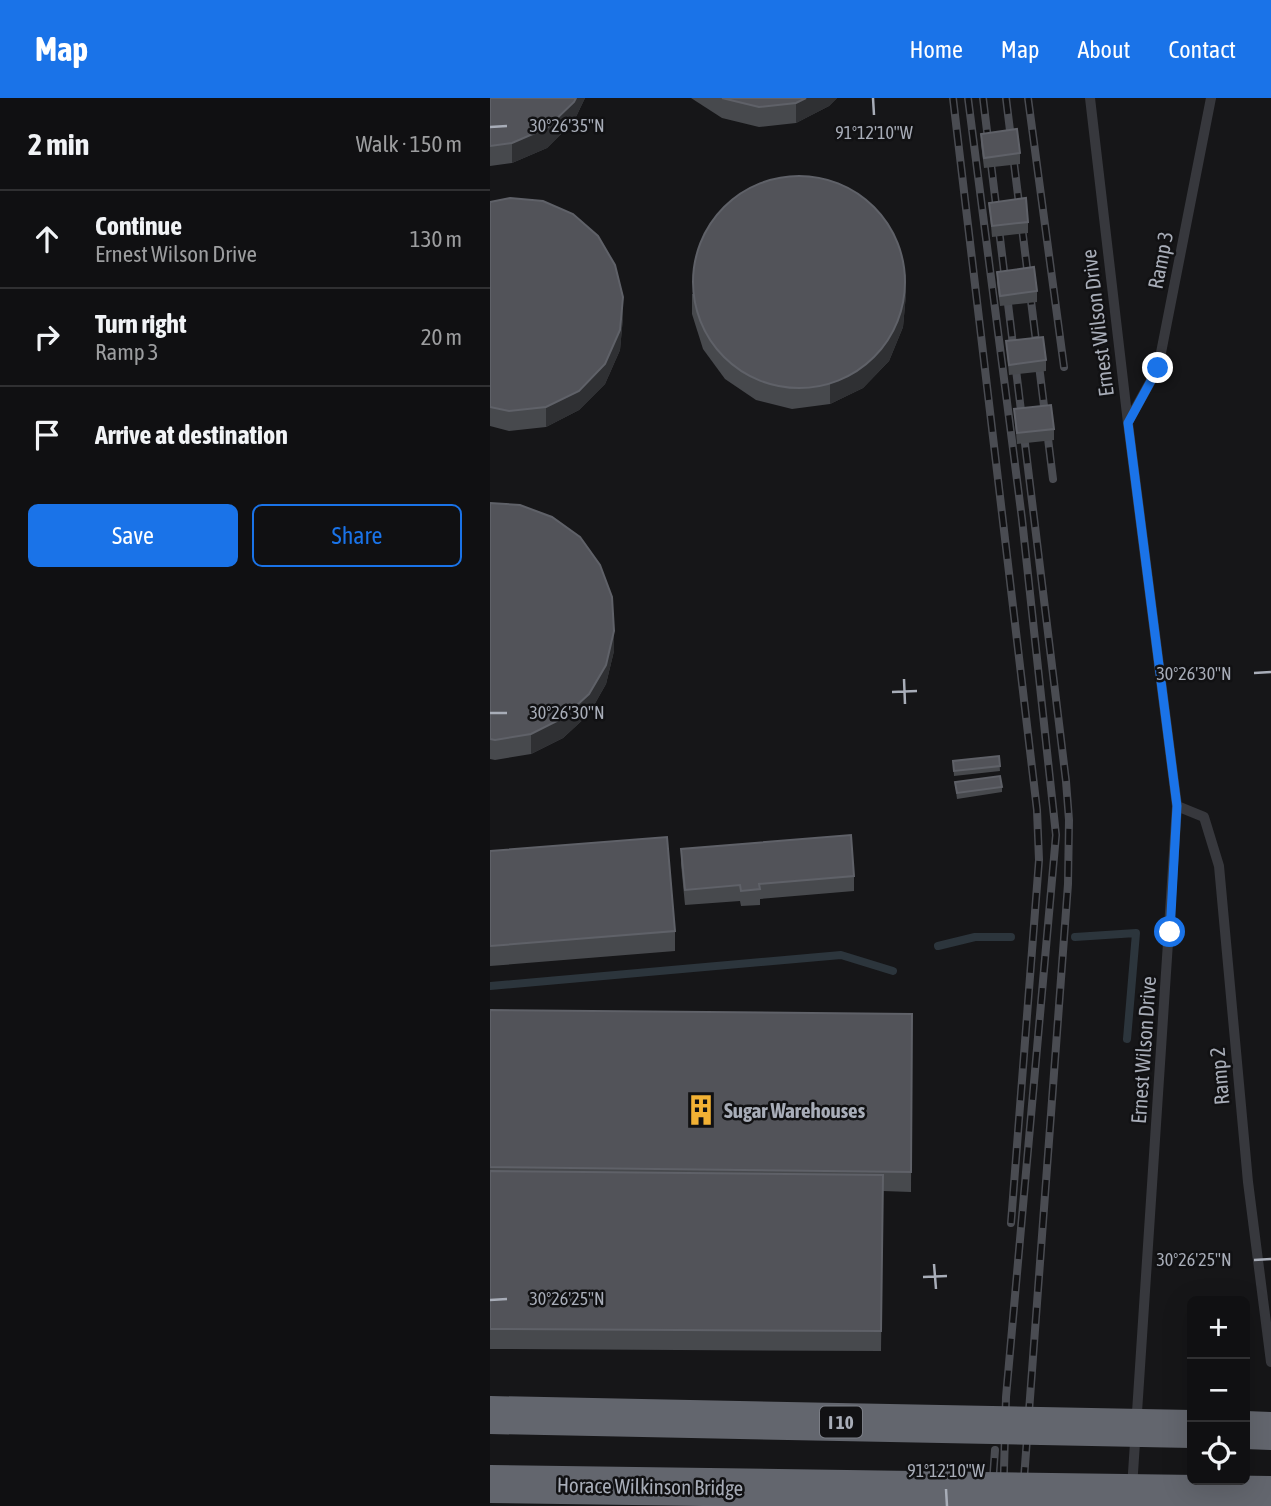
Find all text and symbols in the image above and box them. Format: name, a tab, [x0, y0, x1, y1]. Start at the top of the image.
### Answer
text: Map	[35, 30, 88, 68]
text: Home	[909, 36, 963, 63]
text: Map	[1001, 36, 1039, 63]
text: About	[1077, 36, 1130, 63]
text: Contact	[1168, 36, 1236, 63]
text: 30°26'35"N	[529, 115, 605, 136]
text: 91°12'10"W	[835, 122, 913, 143]
text: 2 min	[28, 127, 89, 161]
text: Walk · 150 m	[356, 131, 462, 157]
text: Continue	[95, 211, 182, 241]
icon: ahead	[28, 220, 66, 258]
text: 130 m	[410, 226, 462, 252]
street label: Ramp 3	[1143, 229, 1177, 291]
text: Ernest Wilson Drive	[95, 241, 257, 267]
street label: Ernest Wilson Drive	[1076, 248, 1118, 398]
text: Turn right	[95, 309, 186, 339]
icon: right	[28, 318, 66, 356]
text: 20 m	[421, 324, 462, 350]
text: Ramp 3	[95, 339, 159, 365]
route end	[1142, 352, 1173, 383]
icon: arrive	[28, 416, 66, 454]
text: Arrive at destination	[95, 420, 288, 450]
button: Save	[28, 504, 238, 567]
button: Share	[252, 504, 462, 567]
text: 30°26'30"N	[1156, 663, 1232, 684]
text: 30°26'30"N	[529, 702, 605, 723]
route start	[1154, 916, 1185, 947]
street label: Ernest Wilson Drive	[1126, 975, 1160, 1125]
street label: Ramp 2	[1205, 1046, 1233, 1106]
building icon: Sugar Warehouses	[684, 1093, 718, 1127]
place label: Sugar Warehouses	[724, 1098, 866, 1122]
text: 30°26'25"N	[1156, 1249, 1232, 1270]
text: 30°26'25"N	[529, 1288, 605, 1309]
map controls	[1187, 1296, 1250, 1485]
button: +	[1187, 1296, 1250, 1359]
button: −	[1187, 1359, 1250, 1422]
road number: I 10	[820, 1406, 862, 1438]
button: locate	[1187, 1422, 1250, 1485]
text: 91°12'10"W	[907, 1460, 985, 1481]
street label: Horace Wilkinson Bridge	[557, 1472, 743, 1500]

